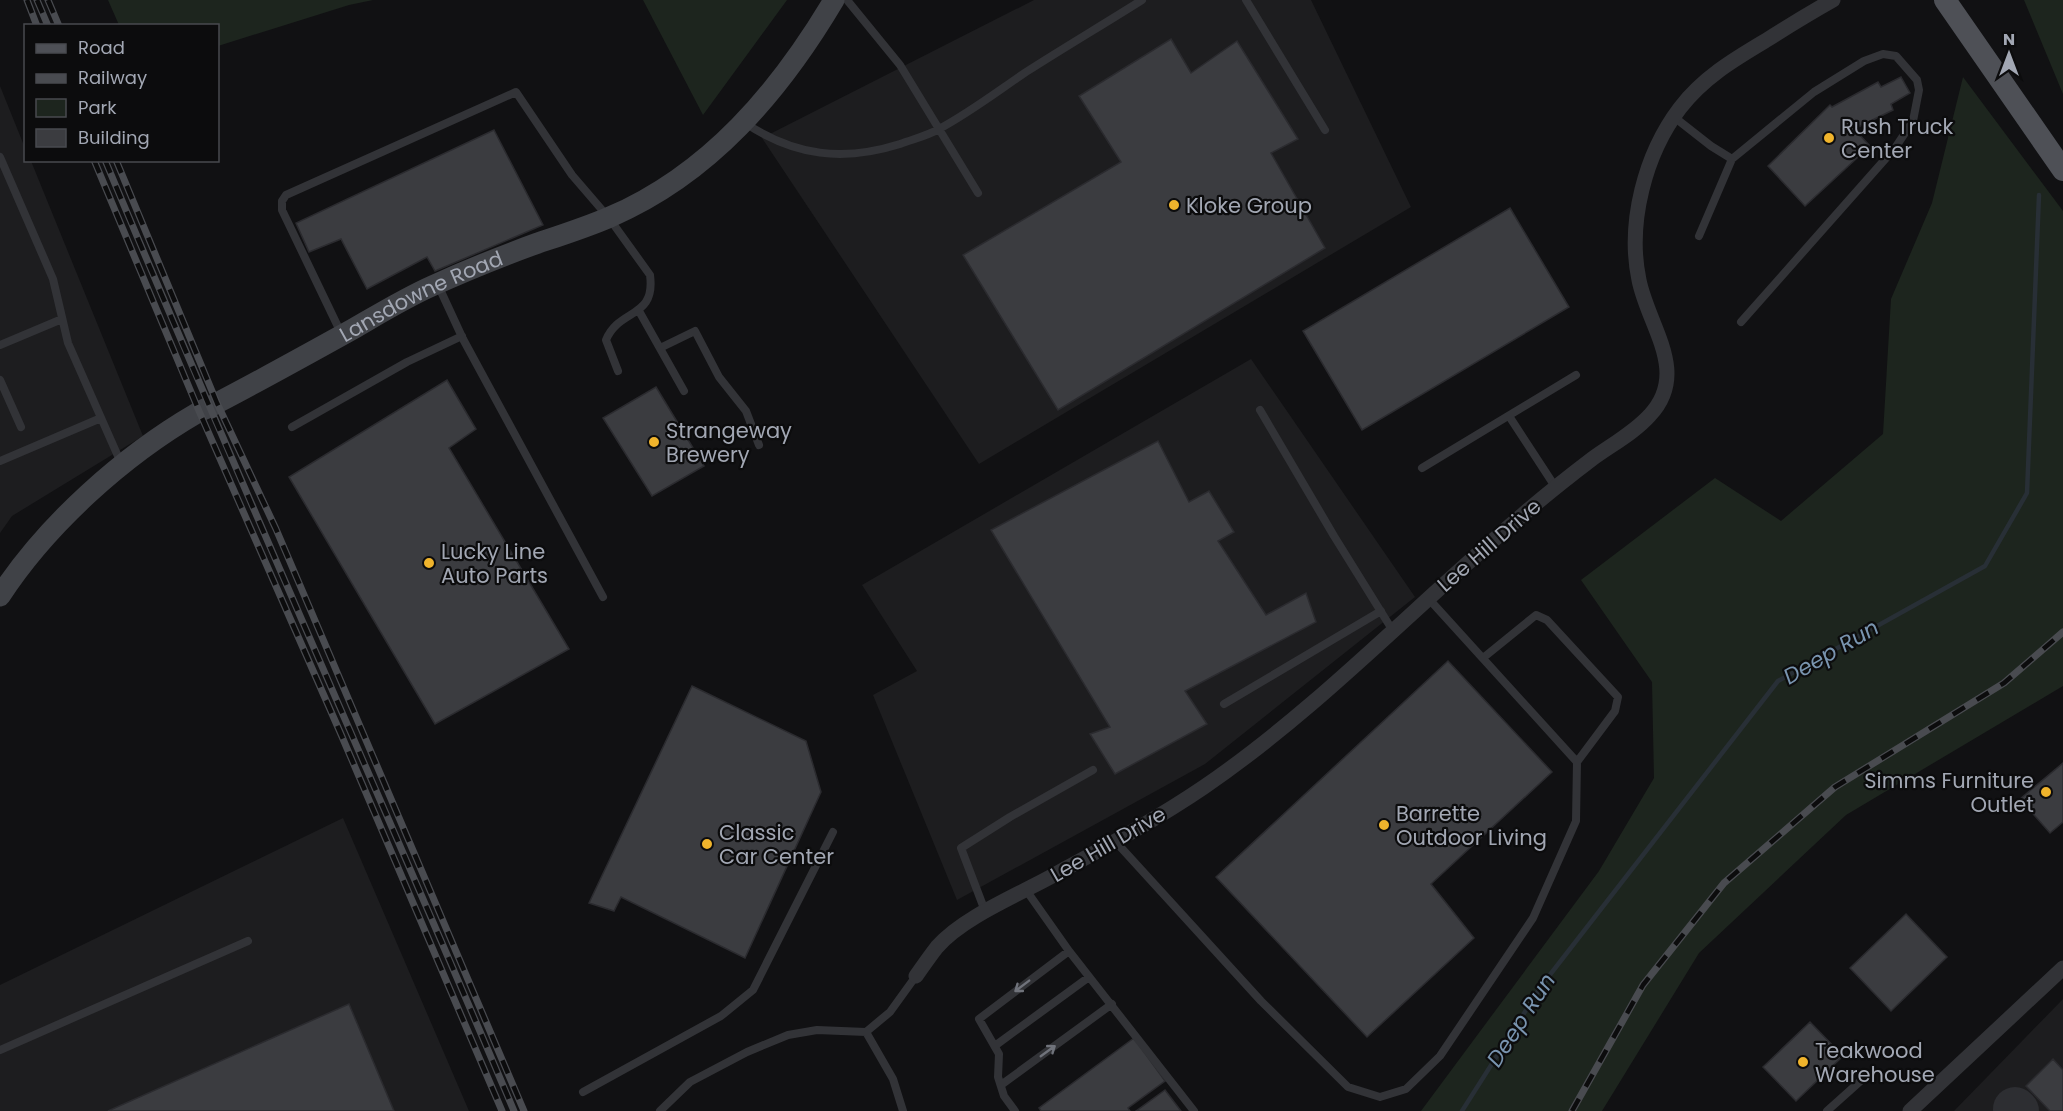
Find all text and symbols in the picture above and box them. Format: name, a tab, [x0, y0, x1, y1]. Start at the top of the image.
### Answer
legend	[24, 24, 219, 162]
north arrow	[1979, 24, 2039, 84]
text: N	[2003, 28, 2015, 51]
text: Road	[78, 35, 125, 60]
text: Railway	[78, 65, 147, 90]
text: Park	[78, 95, 117, 120]
place label: Rush Truck Center	[1841, 112, 1954, 165]
text: Building	[78, 125, 150, 150]
marker: Rush Truck Center	[1822, 131, 1836, 145]
place label: Kloke Group	[1186, 191, 1312, 220]
marker: Kloke Group	[1167, 198, 1181, 212]
street label: Lansdowne Road	[334, 243, 507, 348]
place label: Strangeway Brewery	[666, 416, 792, 469]
marker: Strangeway Brewery	[647, 435, 661, 449]
street label: Lee Hill Drive	[1431, 492, 1547, 598]
place label: Lucky Line Auto Parts	[441, 537, 548, 590]
marker: Lucky Line Auto Parts	[422, 556, 436, 570]
water label: Deep Run	[1777, 612, 1885, 692]
place label: Simms Furniture Outlet	[1864, 766, 2034, 819]
marker: Simms Furniture Outlet	[2039, 785, 2053, 799]
street label: Lee Hill Drive	[1045, 799, 1171, 889]
place label: Barrette Outdoor Living	[1396, 799, 1547, 852]
place label: Classic Car Center	[719, 818, 834, 871]
marker: Barrette Outdoor Living	[1377, 818, 1391, 832]
marker: Classic Car Center	[700, 837, 714, 851]
water label: Deep Run	[1479, 967, 1563, 1073]
one-way arrow	[1014, 980, 1030, 992]
place label: Teakwood Warehouse	[1815, 1036, 1935, 1089]
one-way arrow	[1040, 1044, 1056, 1057]
marker: Teakwood Warehouse	[1796, 1055, 1810, 1069]

